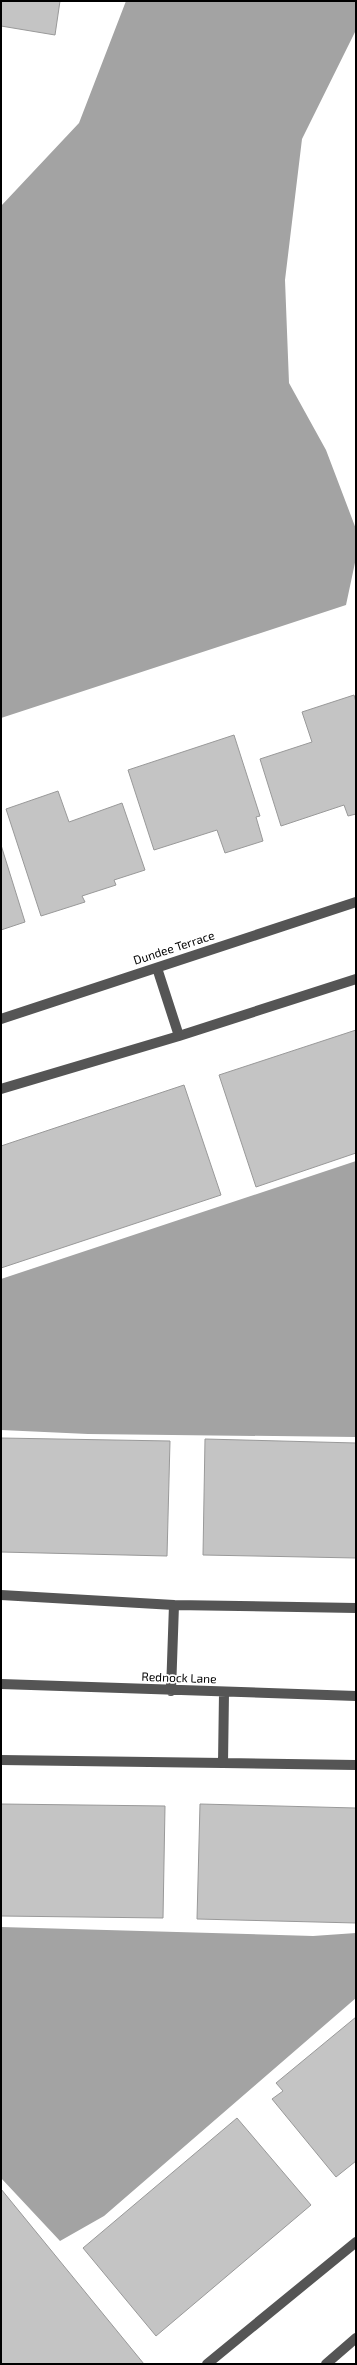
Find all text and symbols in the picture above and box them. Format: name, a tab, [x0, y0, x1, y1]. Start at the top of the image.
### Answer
street label: Dundee Terrace	[131, 927, 216, 967]
street label: Rednock Lane	[141, 1669, 217, 1685]

